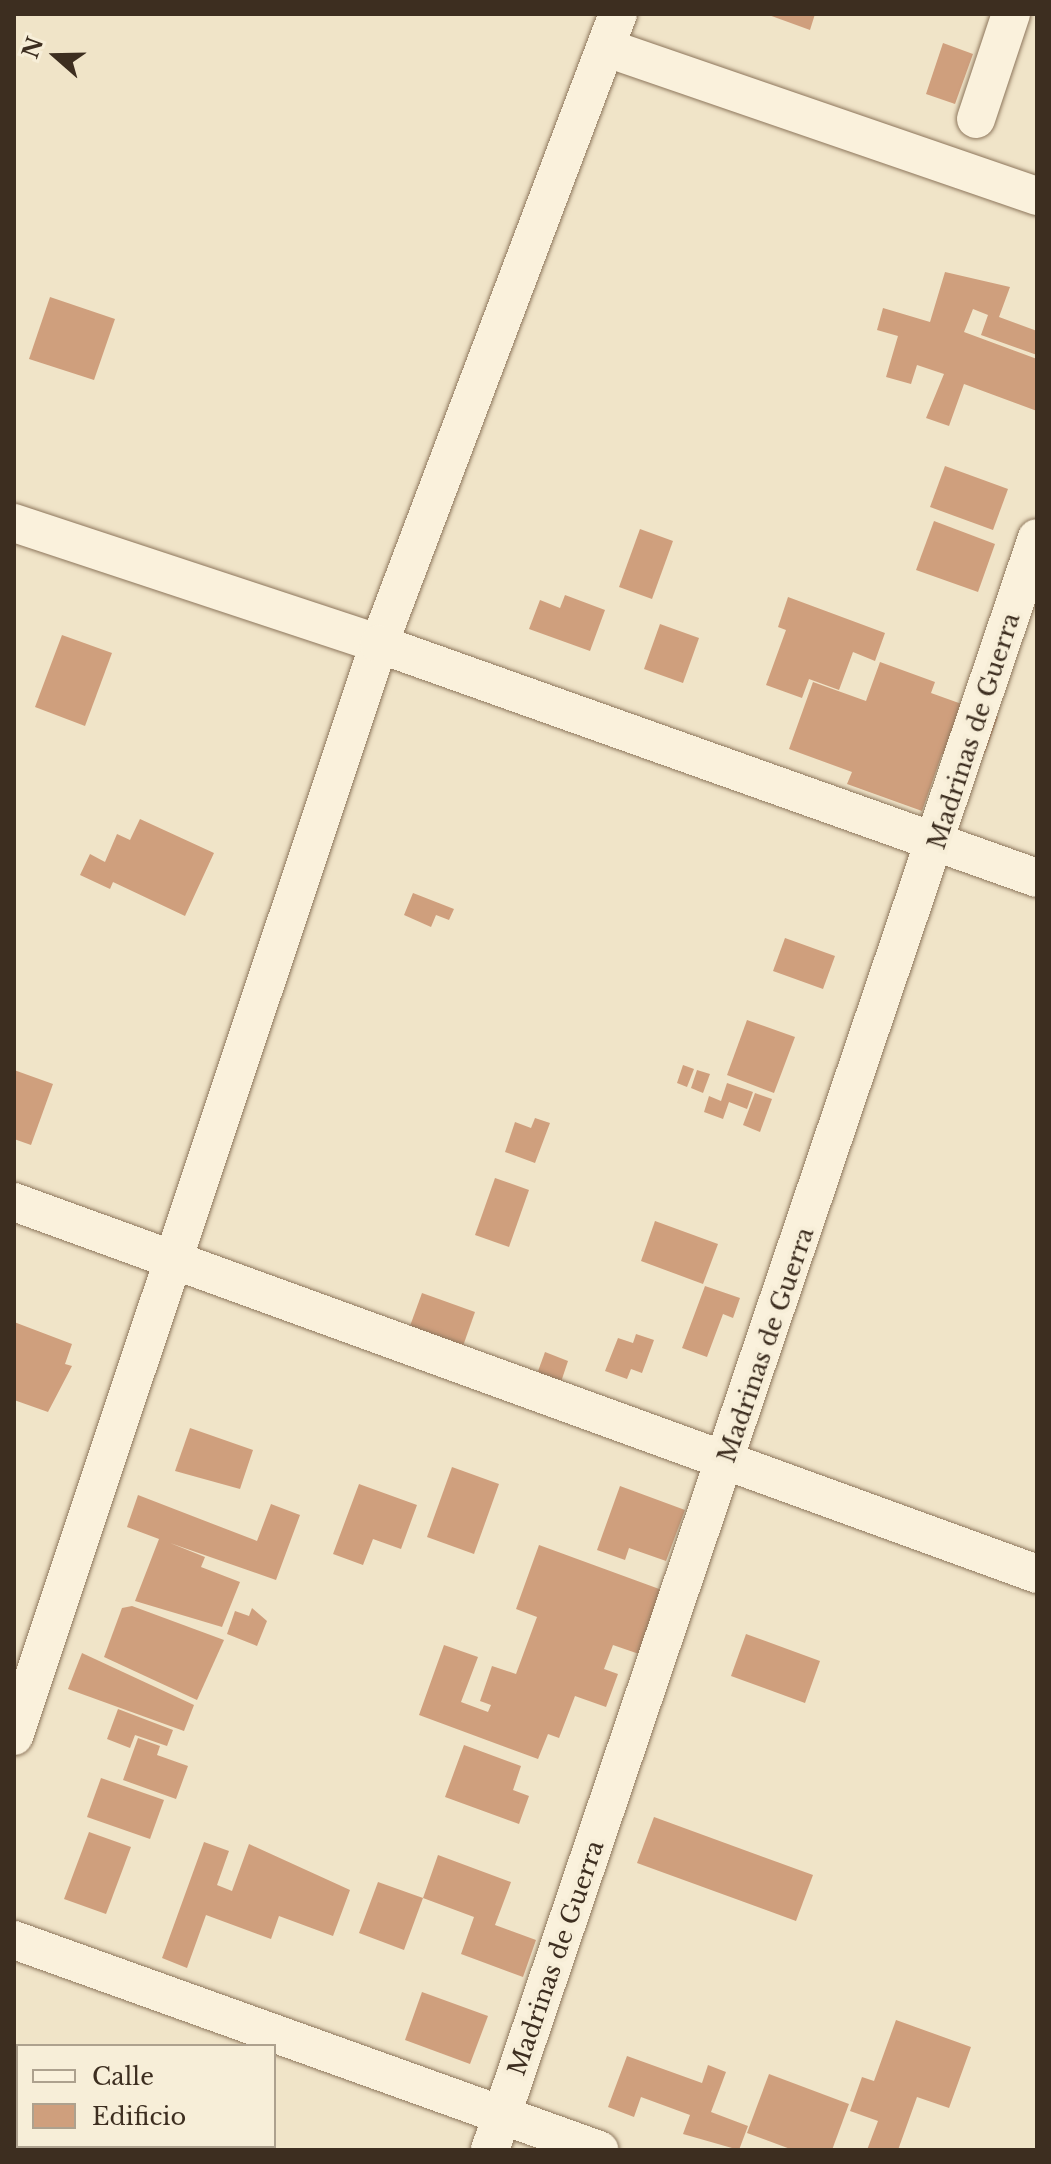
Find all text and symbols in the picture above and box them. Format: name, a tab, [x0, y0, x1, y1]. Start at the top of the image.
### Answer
north arrow	[16, 16, 96, 96]
text: N	[17, 33, 49, 62]
street label: Madrinas de Guerra	[922, 609, 1026, 853]
street label: Madrinas de Guerra	[712, 1224, 820, 1466]
street label: Madrinas de Guerra	[502, 1837, 610, 2079]
legend	[16, 2044, 276, 2148]
text: Calle	[92, 2062, 154, 2091]
text: Edificio	[92, 2102, 186, 2131]

